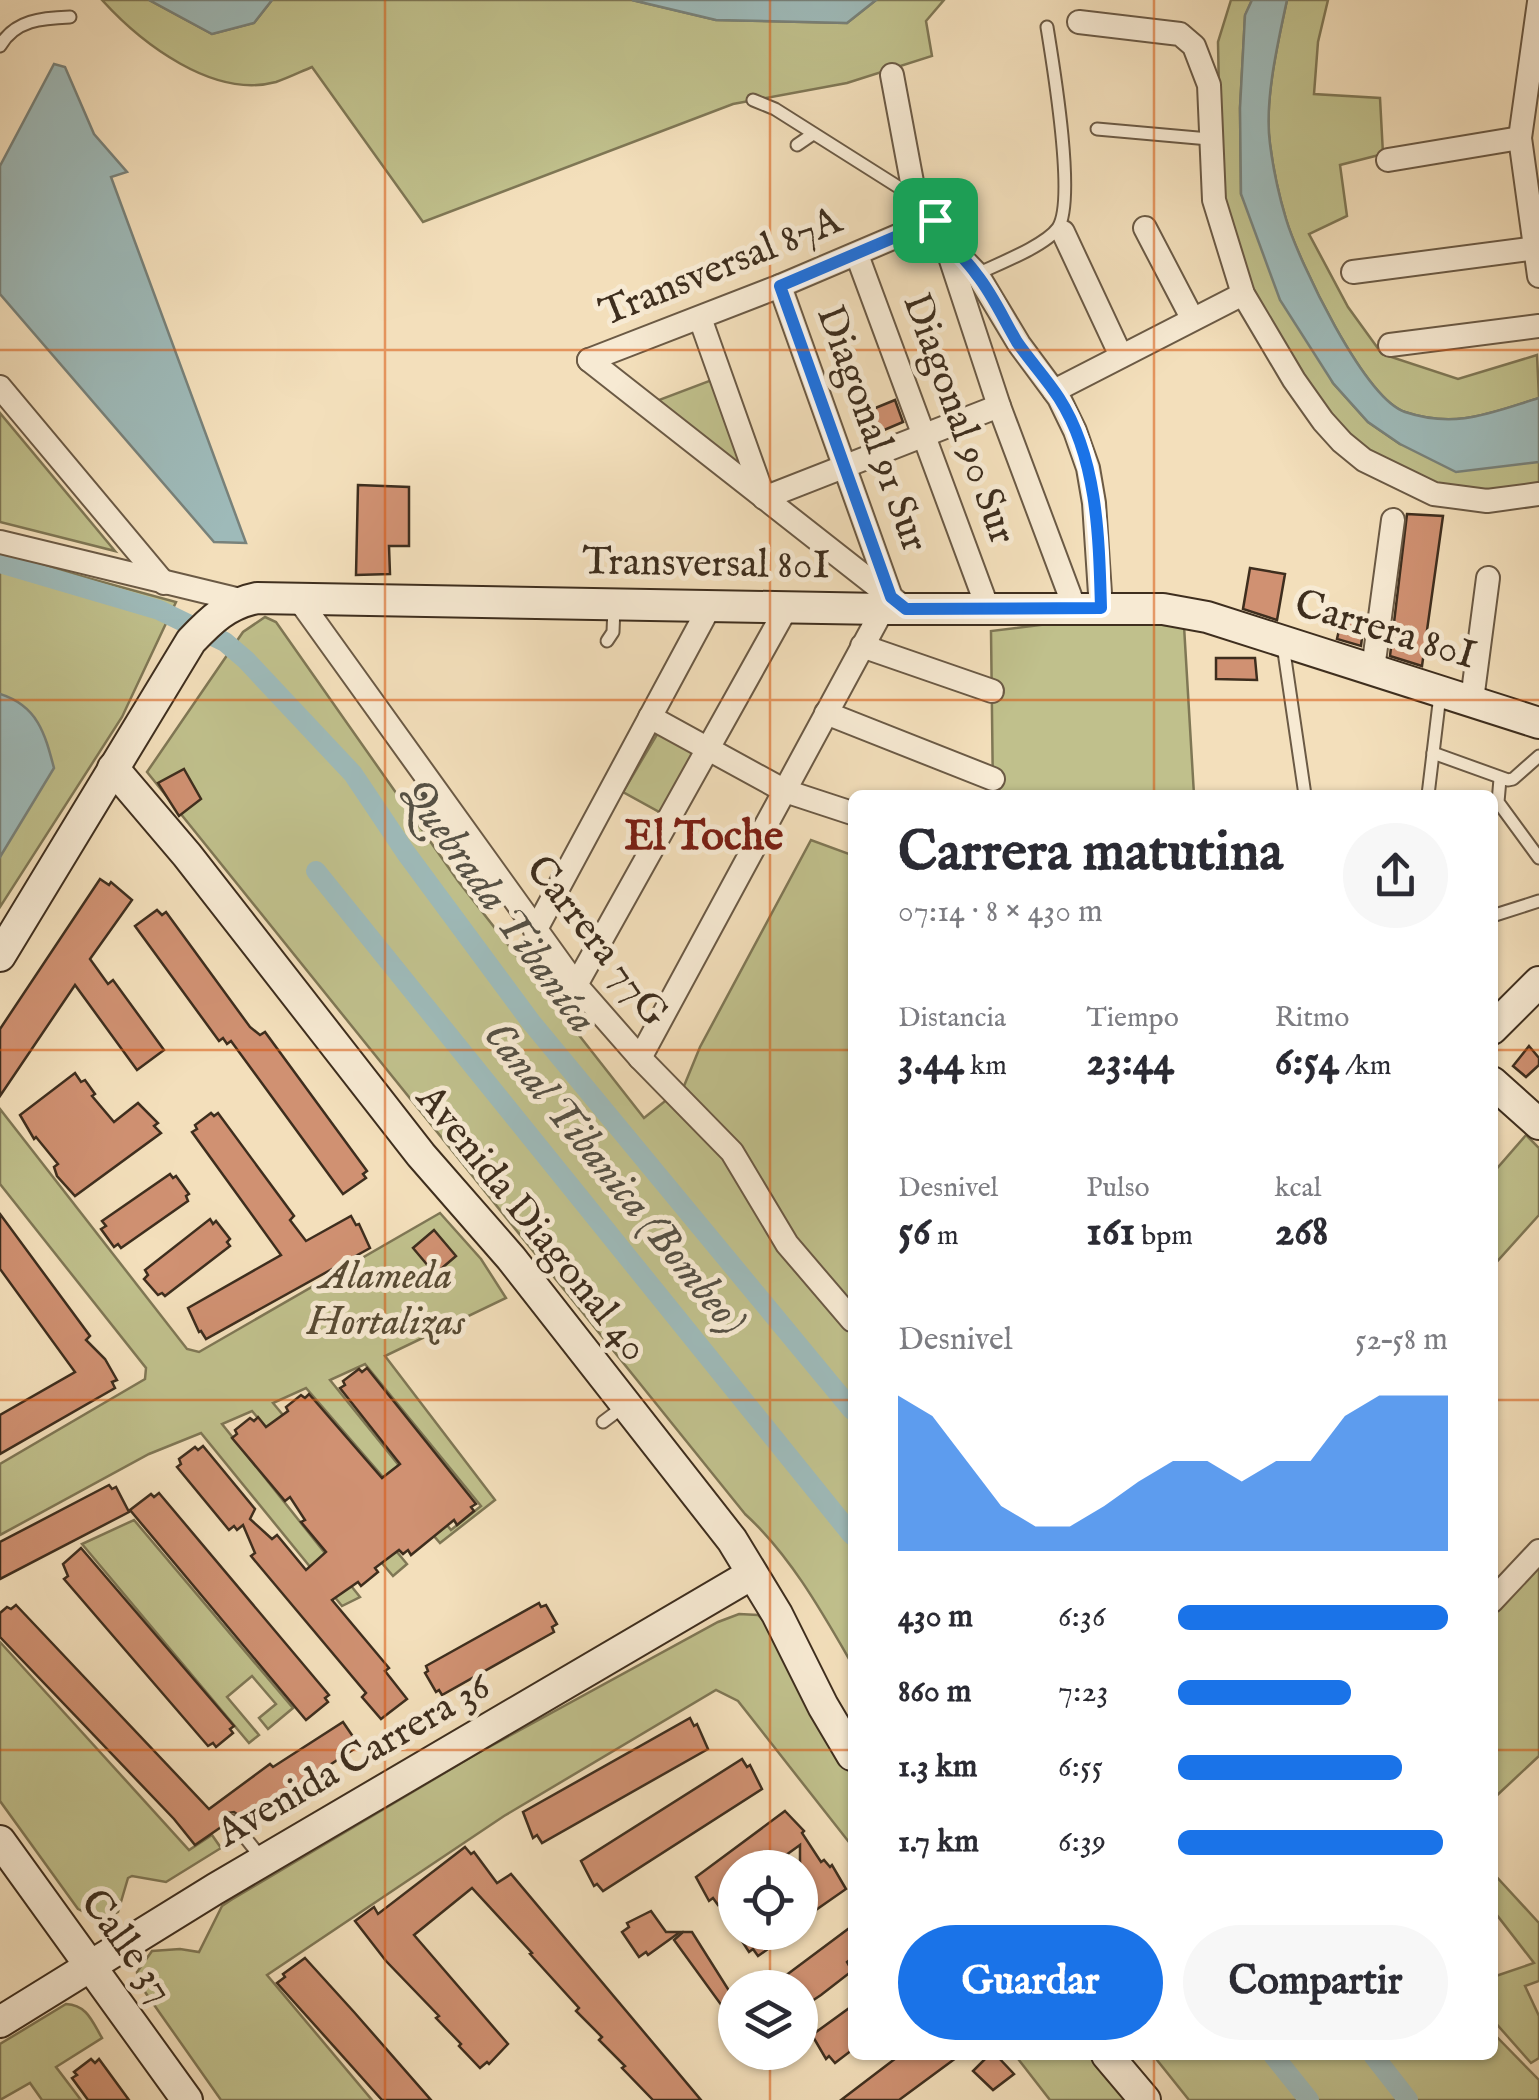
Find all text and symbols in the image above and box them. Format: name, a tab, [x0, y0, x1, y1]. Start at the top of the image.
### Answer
pin	[893, 178, 978, 263]
icon: arrive	[908, 193, 963, 248]
street label: Transversal 87A	[593, 196, 850, 340]
street label: Diagonal 90 Sur	[889, 287, 1027, 552]
street label: Diagonal 91 Sur	[803, 299, 939, 559]
street label: Transversal 80I	[582, 537, 830, 593]
street label: Carrera 80I	[1288, 579, 1482, 683]
water label: Quebrada Tibaníca	[388, 770, 608, 1044]
district label: El Toche	[625, 811, 783, 864]
text: Carrera matutina	[898, 819, 1283, 889]
button: share	[1343, 823, 1448, 928]
street label: Carrera 77G	[513, 846, 679, 1038]
text: 07:14 · 8 × 430 m	[898, 892, 1103, 933]
text: Distancia	[898, 1001, 1006, 1036]
text: Tiempo	[1086, 1001, 1179, 1036]
text: Ritmo	[1275, 1001, 1349, 1036]
water label: Canal Tibanica (Bombeo)	[471, 1011, 757, 1347]
text: 3.44	[898, 1036, 964, 1089]
text: 23:44	[1086, 1036, 1174, 1089]
text: 6:54	[1275, 1036, 1339, 1089]
text: km	[964, 1049, 1007, 1084]
text: /km	[1339, 1049, 1391, 1084]
street label: Avenida Diagonal 40	[403, 1074, 658, 1373]
text: Desnivel	[898, 1171, 998, 1206]
text: Pulso	[1086, 1171, 1150, 1206]
text: kcal	[1275, 1171, 1321, 1206]
text: 56	[898, 1206, 931, 1259]
text: 161	[1086, 1206, 1135, 1259]
text: 268	[1275, 1206, 1329, 1259]
text: m	[931, 1219, 959, 1254]
text: bpm	[1135, 1219, 1193, 1254]
park label: Alameda Hortalizas	[306, 1252, 466, 1349]
text: Desnivel	[898, 1320, 1013, 1361]
text: 52–58 m	[1355, 1320, 1448, 1361]
text: 430 m	[898, 1597, 973, 1638]
text: 6:36	[1058, 1597, 1105, 1638]
street label: Avenida Carrera 36	[207, 1662, 501, 1860]
text: 860 m	[898, 1672, 971, 1713]
text: 7:23	[1058, 1672, 1108, 1713]
text: 1.3 km	[898, 1747, 978, 1788]
text: 6:55	[1058, 1747, 1103, 1788]
text: 1.7 km	[898, 1822, 979, 1863]
text: 6:39	[1058, 1822, 1106, 1863]
map controls	[718, 1850, 818, 2070]
button: locate	[718, 1850, 818, 1950]
street label: Calle 37	[68, 1880, 184, 2014]
button: Guardar	[898, 1925, 1163, 2040]
button: Compartir	[1183, 1925, 1448, 2040]
button: layers	[718, 1970, 818, 2070]

